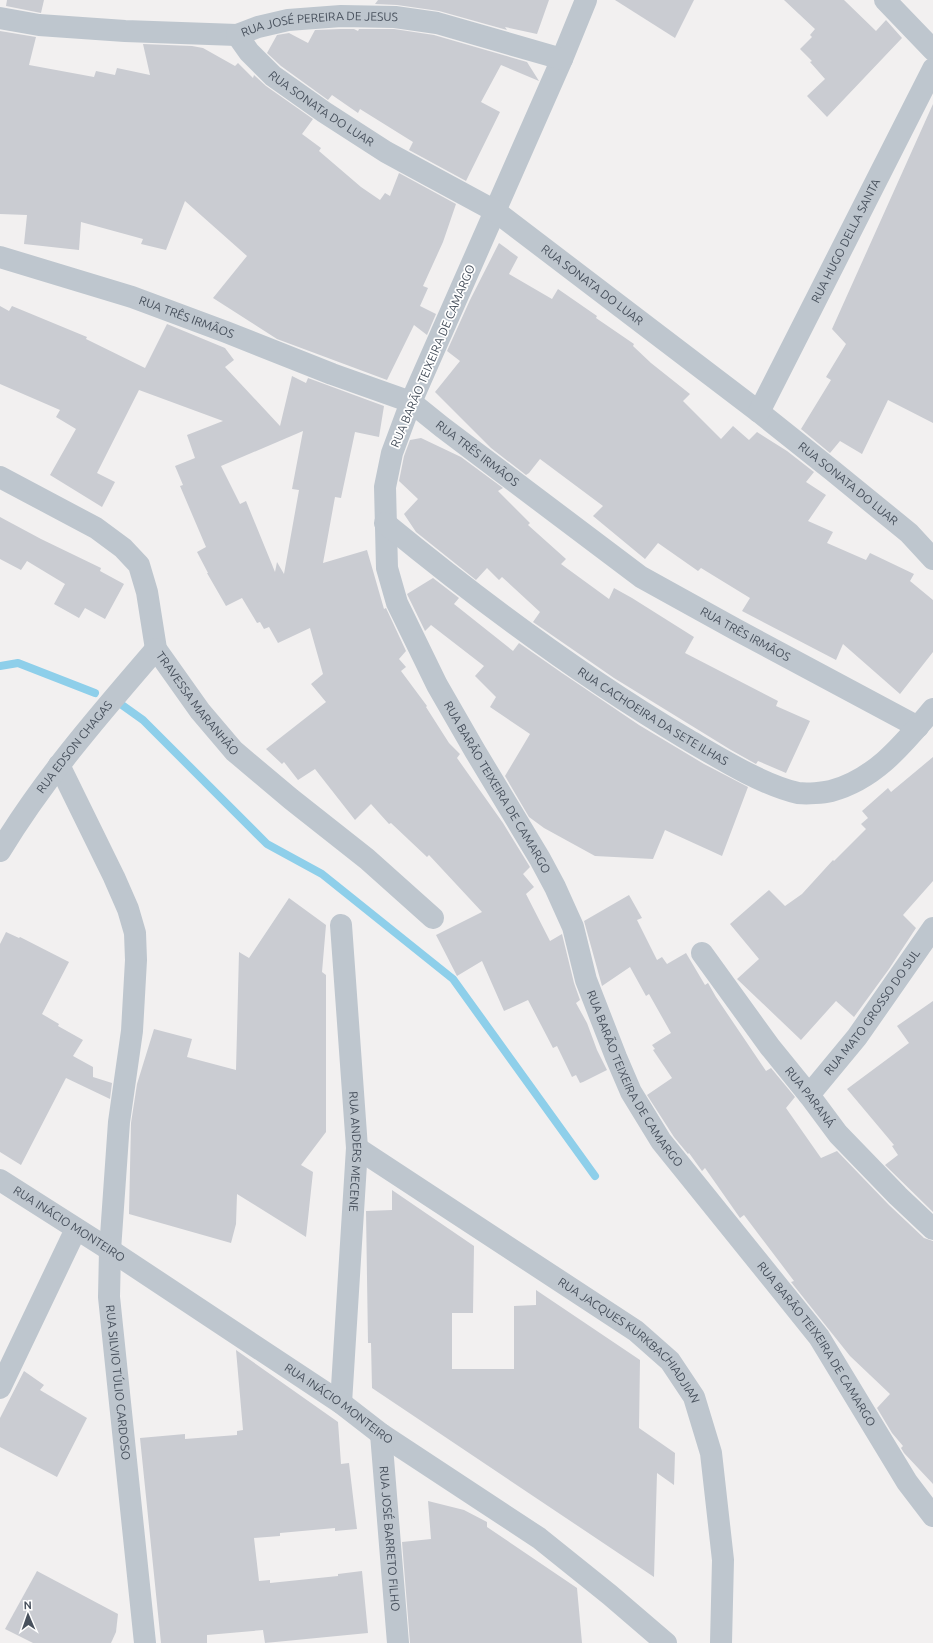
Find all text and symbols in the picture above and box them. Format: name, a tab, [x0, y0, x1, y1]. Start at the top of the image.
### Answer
street label: RUA JOSÉ PEREIRA DE JESUS	[239, 9, 398, 39]
street label: RUA SONATA DO LUAR	[266, 68, 377, 149]
street label: RUA HUGO DELLA SANTA	[808, 176, 882, 305]
street label: RUA SONATA DO LUAR	[539, 242, 646, 328]
street label: RUA BARÃO TEIXEIRA DE CAMARGO	[388, 262, 477, 449]
street label: RUA TRÊS IRMÃOS	[137, 293, 236, 341]
street label: RUA TRÊS IRMÃOS	[433, 418, 522, 489]
street label: RUA SONATA DO LUAR	[796, 439, 901, 528]
street label: RUA TRÊS IRMÃOS	[698, 604, 793, 663]
street label: TRAVESSA MARANHÃO	[154, 649, 242, 758]
street label: RUA CACHOEIRA DA SETE ILHAS	[576, 664, 731, 768]
street label: RUA EDSON CHAGAS	[34, 698, 115, 795]
street label: RUA BARÃO TEIXEIRA DE CAMARGO	[442, 699, 553, 875]
street label: RUA MATO GROSSO DO SUL	[821, 947, 922, 1078]
street label: RUA BARÃO TEIXEIRA DE CAMARGO	[585, 988, 686, 1169]
street label: RUA PARANÁ	[783, 1064, 838, 1130]
street label: RUA ANDERS MECENE	[347, 1091, 364, 1212]
street label: RUA INÁCIO MONTEIRO	[11, 1183, 128, 1264]
street label: RUA BARÃO TEIXEIRA DE CAMARGO	[755, 1259, 879, 1428]
street label: RUA JACQUES KURKBACHIADJIAN	[556, 1275, 702, 1404]
street label: RUA SILVIO TÚLIO CARDOSO	[104, 1304, 133, 1461]
street label: RUA INÁCIO MONTEIRO	[282, 1361, 396, 1446]
street label: RUA JOSÉ BARRETO FILHO	[378, 1465, 402, 1612]
north arrow	[8, 1595, 48, 1635]
text: N	[23, 1599, 32, 1611]

